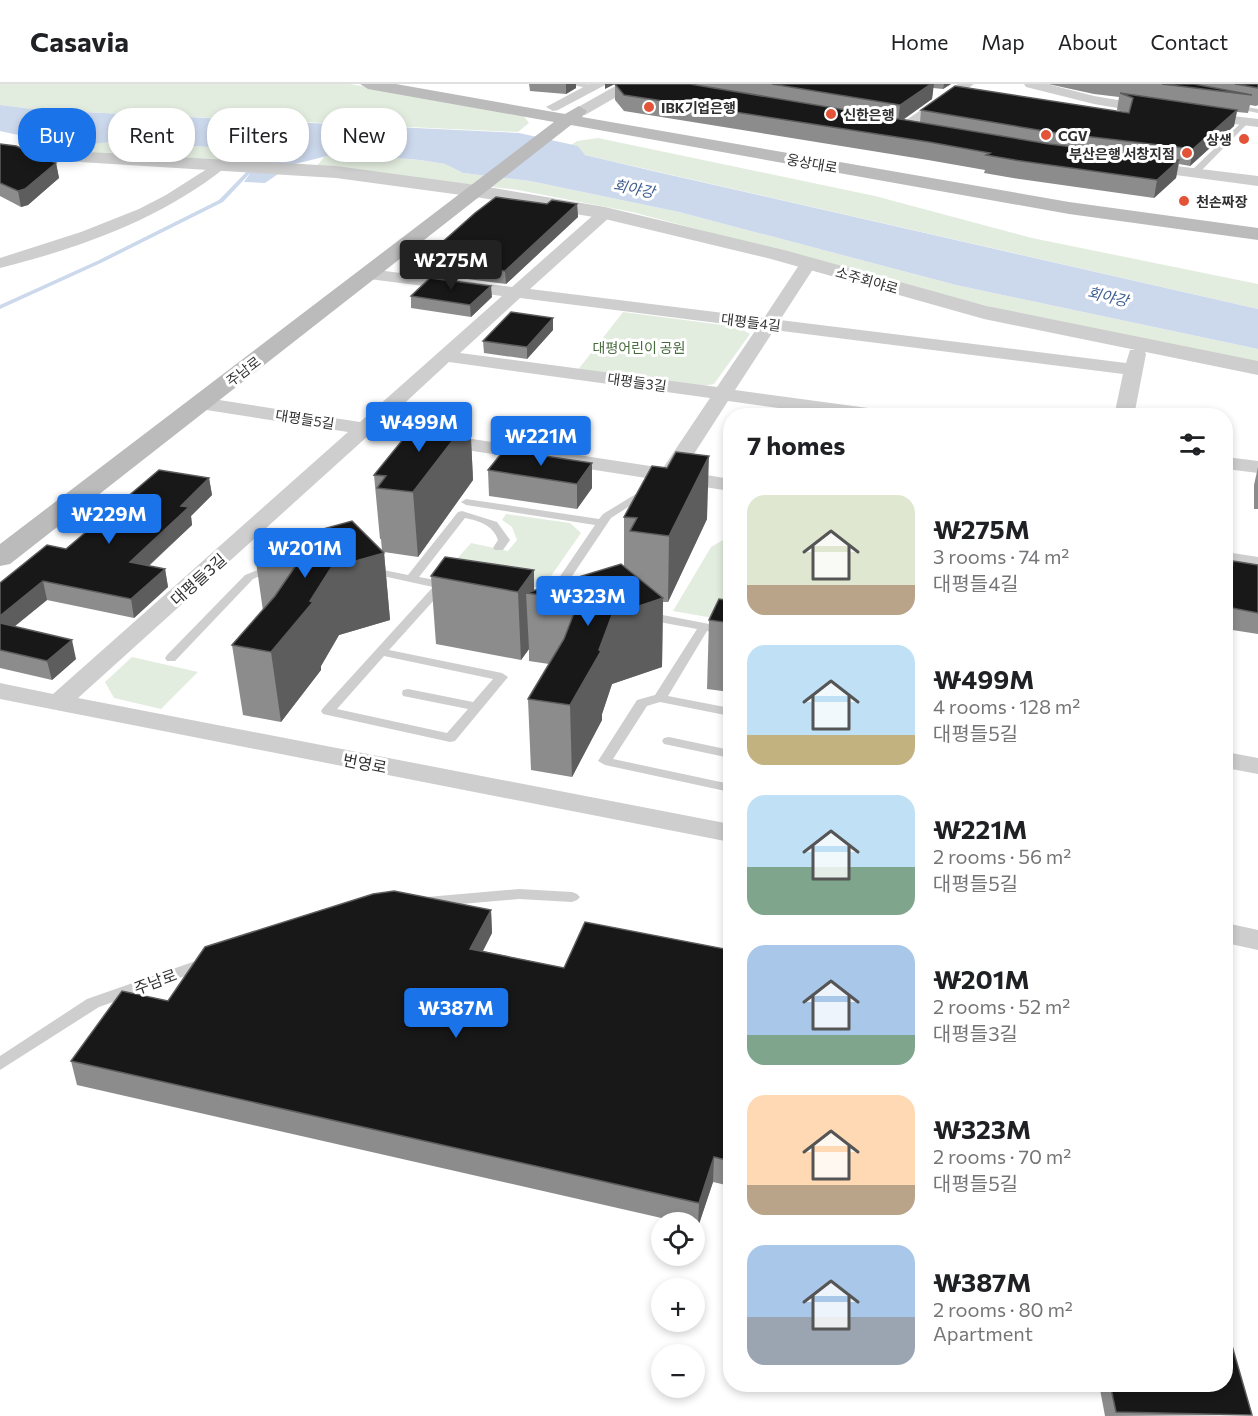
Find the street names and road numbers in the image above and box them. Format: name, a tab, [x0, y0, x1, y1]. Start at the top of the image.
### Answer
street label: 웅상대로	[785, 150, 839, 176]
street label: 소주회야로	[834, 263, 900, 297]
street label: 대평들4길	[720, 310, 782, 334]
street label: 주남로	[222, 353, 264, 389]
street label: 대평들3길	[606, 369, 668, 395]
street label: 대평들5길	[274, 406, 336, 432]
street label: 대평들3길	[166, 549, 230, 609]
street label: 번영로	[342, 749, 389, 777]
street label: 주남로	[131, 964, 179, 997]

